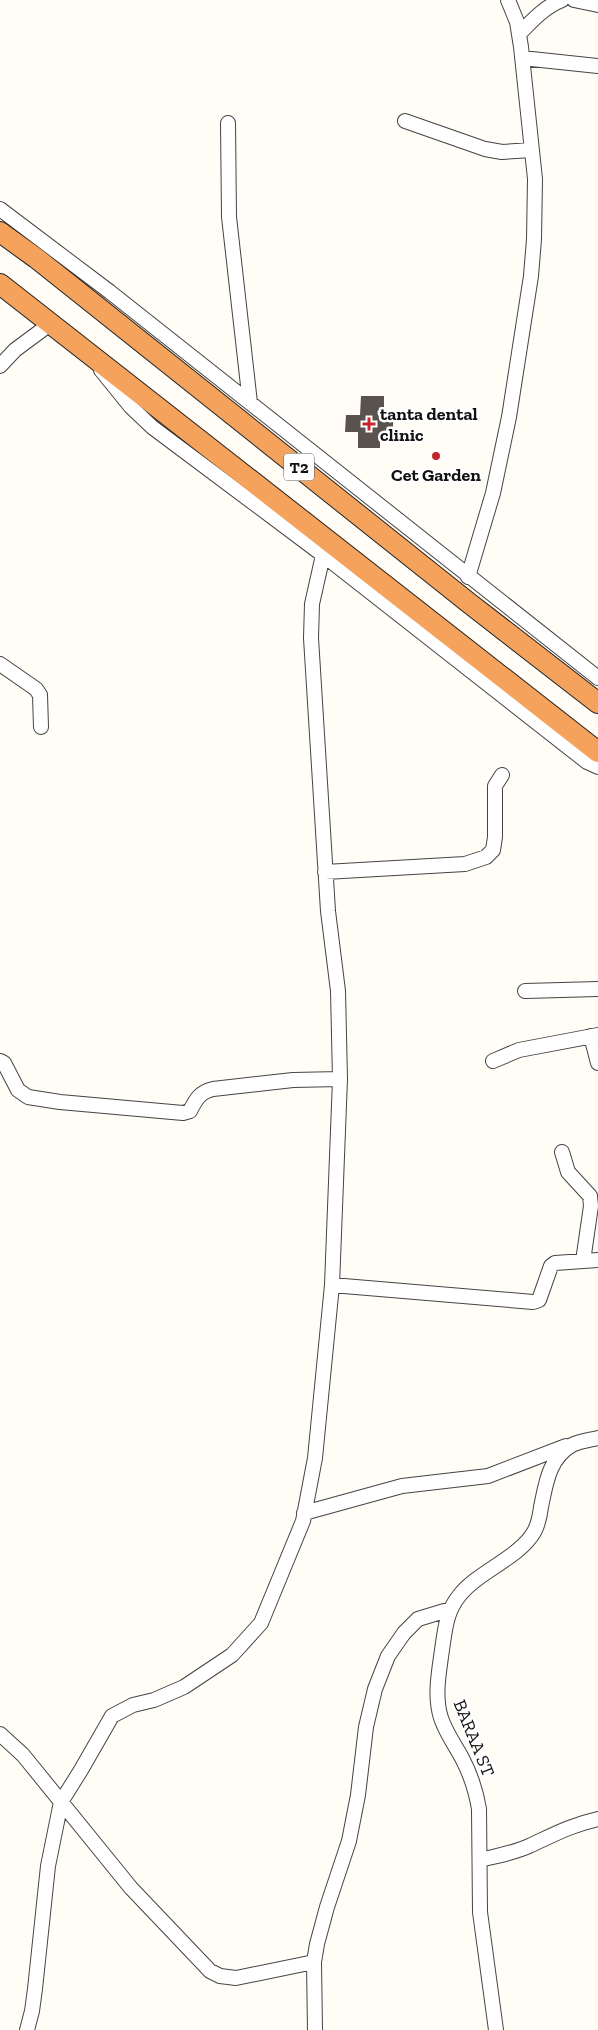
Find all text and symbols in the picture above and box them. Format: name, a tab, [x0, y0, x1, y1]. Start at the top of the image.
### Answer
place label: tanta dental clinic	[380, 403, 478, 446]
marker: tanta dental clinic	[362, 417, 376, 431]
marker: Cet Garden	[430, 450, 442, 462]
road number: T2	[284, 454, 314, 481]
place label: Cet Garden	[391, 464, 481, 486]
street label: BARAA ST	[449, 1696, 499, 1780]

